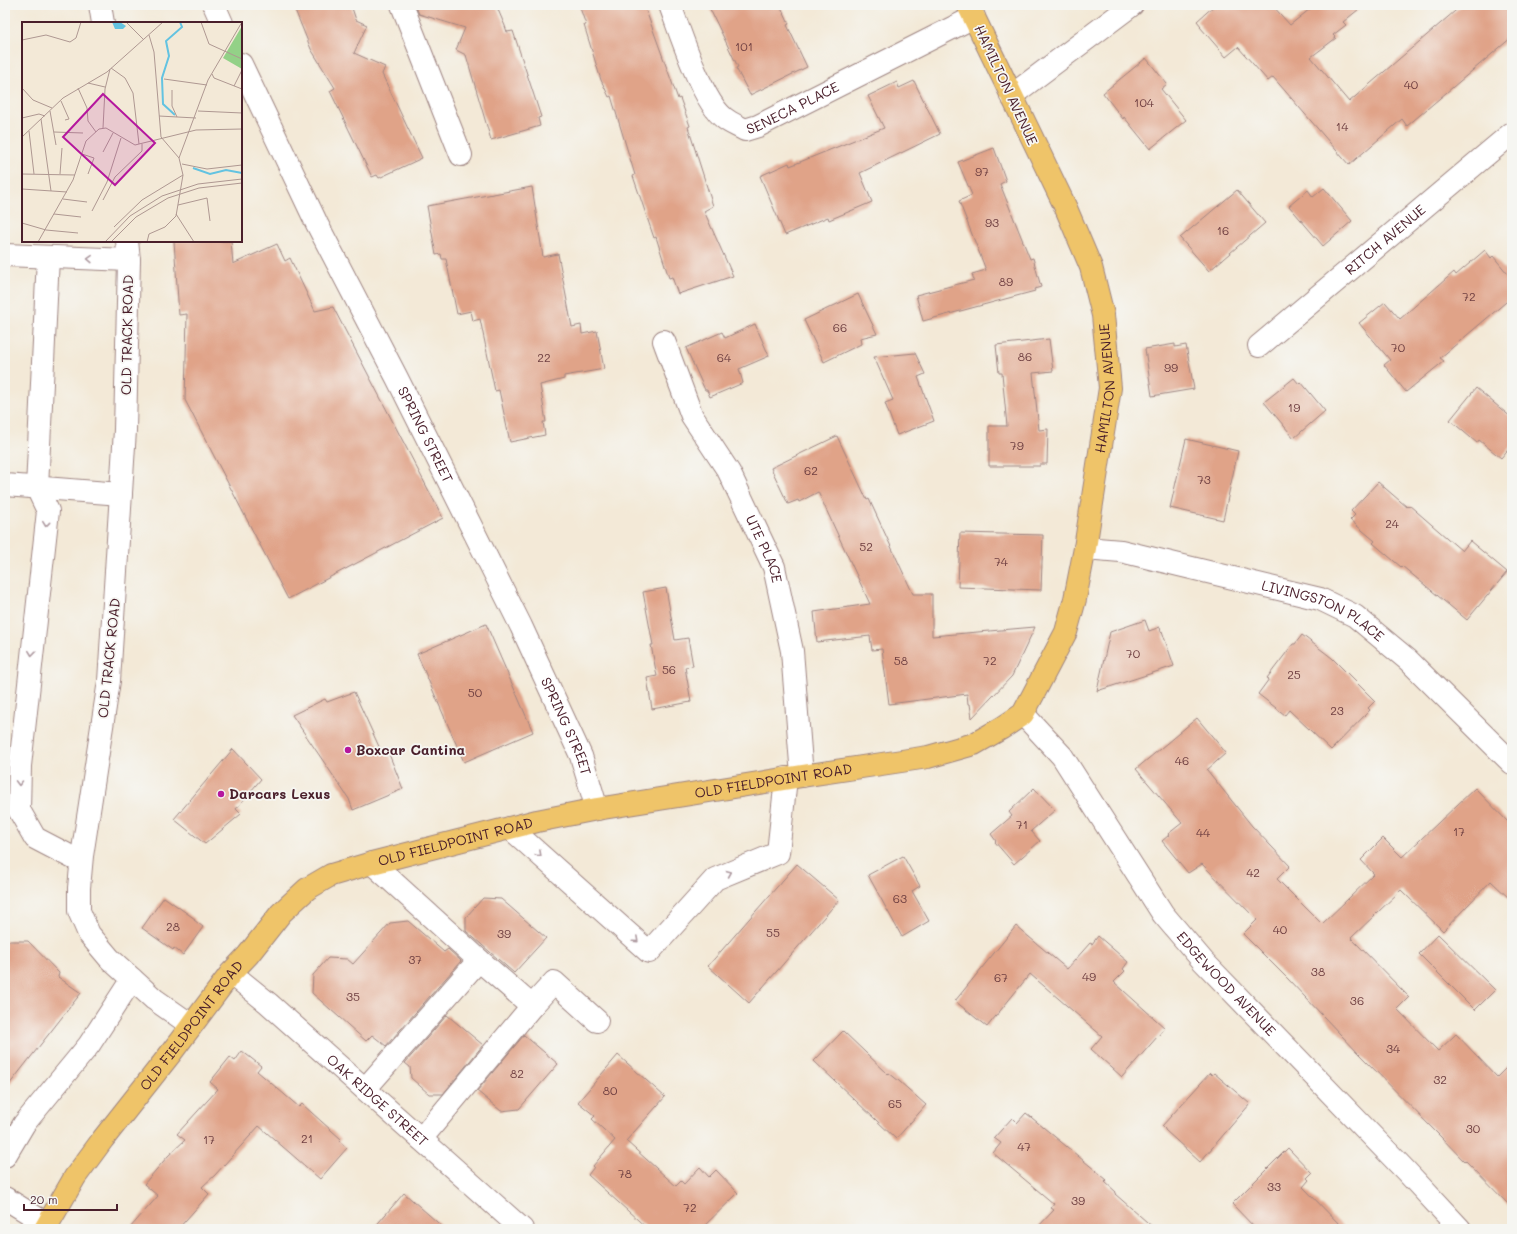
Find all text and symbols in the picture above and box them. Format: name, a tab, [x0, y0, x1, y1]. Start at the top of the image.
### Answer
inset map	[22, 22, 242, 242]
street label: HAMILTON AVENUE	[970, 22, 1043, 148]
house number: 101	[735, 38, 753, 54]
house number: 40	[1404, 76, 1419, 92]
street label: SENECA PLACE	[744, 77, 842, 138]
house number: 104	[1134, 94, 1154, 110]
house number: 14	[1336, 118, 1348, 134]
house number: 97	[975, 163, 989, 179]
street label: RITCH AVENUE	[1341, 200, 1429, 279]
house number: 93	[985, 214, 999, 230]
house number: 16	[1217, 222, 1229, 238]
one-way arrow	[87, 254, 93, 263]
house number: 89	[999, 273, 1013, 289]
street label: OLD TRACK ROAD	[116, 275, 137, 395]
house number: 72	[1462, 288, 1476, 304]
house number: 66	[833, 319, 847, 335]
street label: HAMILTON AVENUE	[1090, 323, 1119, 454]
house number: 70	[1391, 339, 1406, 355]
house number: 86	[1018, 348, 1032, 364]
house number: 22	[537, 349, 551, 365]
house number: 64	[717, 349, 731, 365]
house number: 99	[1164, 359, 1178, 375]
street label: SPRING STREET	[394, 383, 458, 486]
house number: 19	[1288, 399, 1300, 415]
house number: 79	[1010, 437, 1024, 453]
house number: 62	[804, 462, 818, 478]
house number: 73	[1197, 471, 1211, 487]
street label: UTE PLACE	[742, 512, 787, 584]
house number: 24	[1385, 515, 1399, 531]
one-way arrow	[42, 521, 51, 527]
house number: 52	[859, 538, 873, 554]
house number: 74	[994, 553, 1008, 569]
street label: LIVINGSTON PLACE	[1260, 575, 1388, 645]
street label: OLD TRACK ROAD	[93, 597, 124, 719]
house number: 70	[1126, 645, 1141, 661]
one-way arrow	[28, 650, 37, 657]
house number: 58	[894, 652, 908, 668]
house number: 72	[983, 652, 997, 668]
house number: 56	[662, 661, 676, 677]
house number: 25	[1287, 666, 1301, 682]
street label: SPRING STREET	[537, 674, 596, 777]
house number: 50	[468, 684, 483, 700]
house number: 23	[1330, 702, 1344, 718]
place label: Boxcar Cantina	[356, 740, 466, 759]
marker: Boxcar Cantina	[343, 745, 353, 755]
house number: 46	[1175, 752, 1189, 768]
street label: OLD FIELDPOINT ROAD	[693, 759, 853, 802]
one-way arrow	[15, 780, 24, 786]
place label: Darcars Lexus	[229, 784, 330, 803]
marker: Darcars Lexus	[216, 789, 226, 799]
street label: OLD FIELDPOINT ROAD	[376, 812, 535, 870]
house number: 71	[1016, 816, 1028, 832]
house number: 17	[1453, 823, 1465, 839]
house number: 44	[1196, 824, 1210, 840]
one-way arrow	[535, 849, 542, 856]
house number: 42	[1246, 864, 1260, 880]
one-way arrow	[725, 870, 732, 878]
house number: 63	[893, 890, 907, 906]
house number: 28	[166, 918, 180, 934]
house number: 40	[1273, 921, 1288, 937]
house number: 55	[766, 924, 780, 940]
house number: 39	[497, 925, 511, 941]
street label: EDGEWOOD AVENUE	[1173, 927, 1280, 1040]
one-way arrow	[632, 936, 639, 943]
house number: 37	[408, 951, 422, 967]
street label: OLD FIELDPOINT ROAD	[135, 956, 247, 1094]
house number: 38	[1311, 963, 1325, 979]
house number: 49	[1082, 968, 1096, 984]
house number: 67	[994, 969, 1008, 985]
house number: 35	[346, 988, 360, 1004]
house number: 36	[1350, 992, 1364, 1008]
house number: 34	[1386, 1040, 1400, 1056]
street label: OAK RIDGE STREET	[323, 1050, 433, 1150]
house number: 82	[510, 1065, 524, 1081]
house number: 32	[1433, 1071, 1447, 1087]
house number: 80	[603, 1082, 618, 1098]
house number: 65	[888, 1095, 902, 1111]
house number: 30	[1466, 1120, 1481, 1136]
house number: 21	[301, 1130, 313, 1146]
house number: 17	[203, 1131, 215, 1147]
house number: 47	[1017, 1138, 1031, 1154]
house number: 78	[618, 1165, 632, 1181]
house number: 33	[1267, 1178, 1281, 1194]
scale bar	[24, 1186, 117, 1212]
text: 20 m	[30, 1191, 58, 1207]
house number: 39	[1071, 1192, 1085, 1208]
house number: 72	[683, 1199, 697, 1215]

